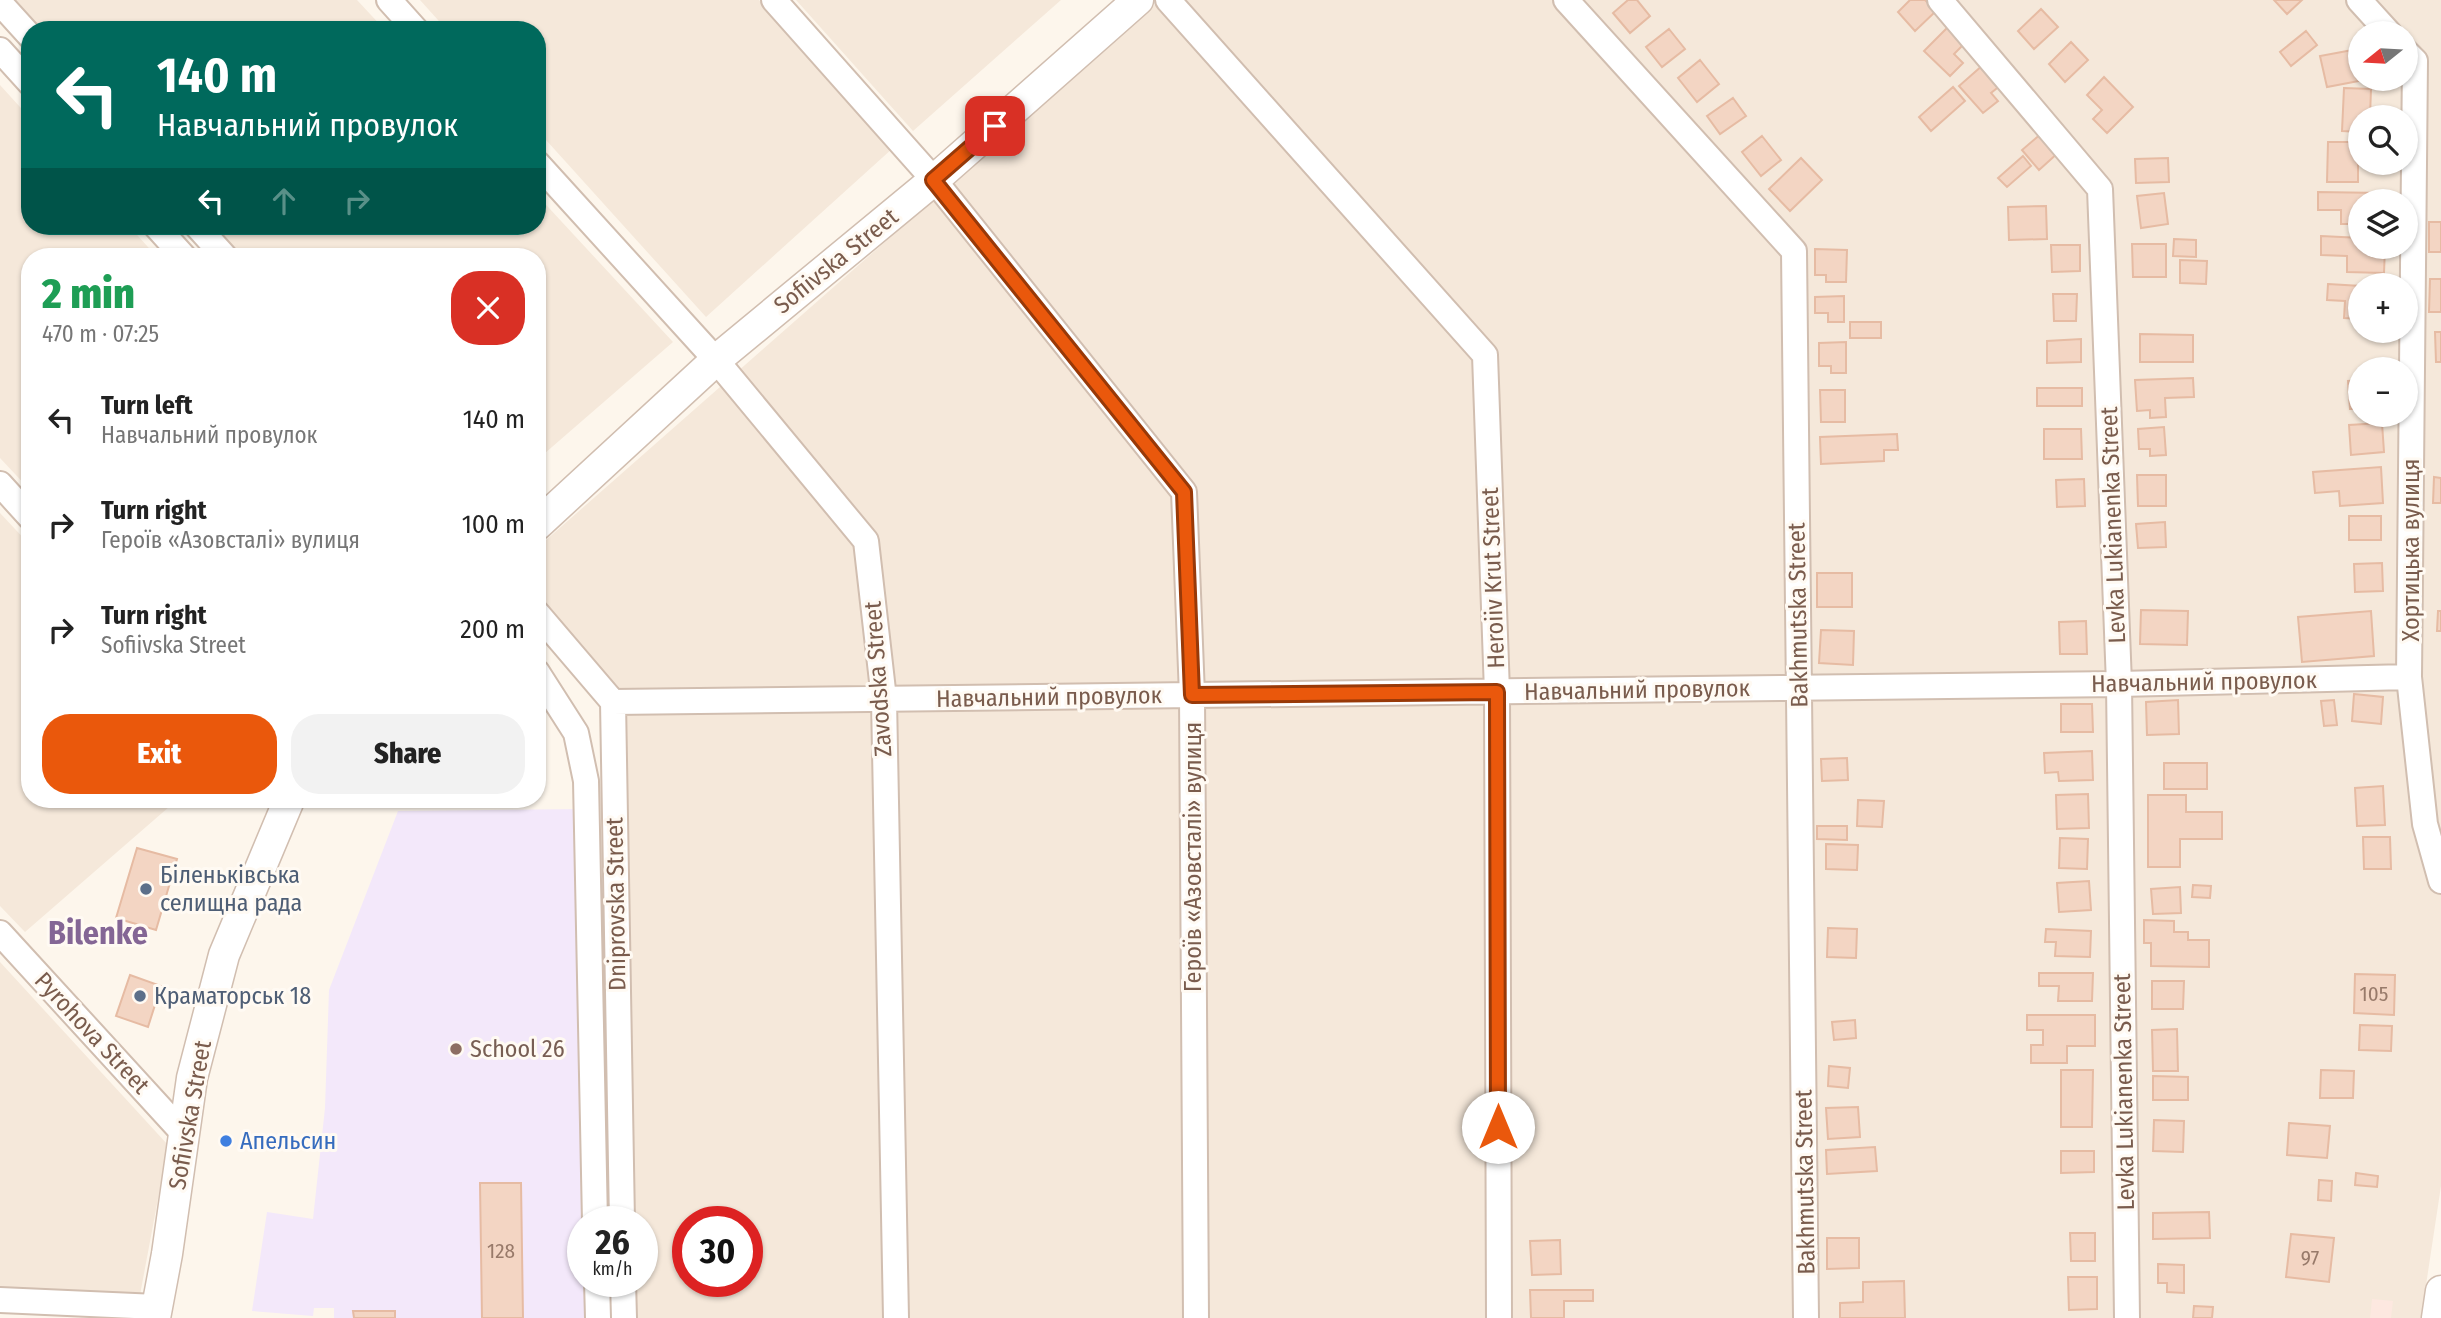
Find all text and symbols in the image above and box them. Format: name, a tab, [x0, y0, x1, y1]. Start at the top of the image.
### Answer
north arrow	[2348, 21, 2418, 91]
map controls	[2348, 21, 2418, 427]
text: 140 m	[157, 46, 277, 105]
icon: left	[42, 49, 133, 140]
pin	[965, 96, 1025, 156]
button: search	[2348, 105, 2418, 175]
text: Навчальний провулок	[157, 106, 458, 144]
icon: arrive	[976, 107, 1014, 145]
icon: left	[192, 182, 230, 220]
icon: ahead	[265, 182, 303, 220]
icon: right	[338, 182, 376, 220]
button: layers	[2348, 189, 2418, 259]
street label: Sofiivska Street	[768, 202, 904, 319]
text: 2 min	[42, 269, 135, 319]
button: close	[451, 271, 525, 345]
button: +	[2348, 273, 2418, 343]
text: 470 m · 07:25	[42, 320, 159, 348]
button: −	[2348, 357, 2418, 427]
text: Turn left	[101, 390, 193, 421]
icon: left	[42, 401, 80, 439]
text: 140 m	[463, 404, 525, 435]
street label: Levka Lukianenka Street	[2095, 406, 2131, 644]
text: Навчальний провулок	[101, 421, 317, 449]
street label: Хортицька вулиця	[2397, 459, 2425, 641]
street label: Heroiiv Krut Street	[1476, 487, 1510, 669]
text: Turn right	[101, 495, 207, 526]
icon: right	[42, 506, 80, 544]
text: 100 m	[462, 509, 525, 540]
street label: Bakhmutska Street	[1782, 522, 1814, 708]
text: Героїв «Азовсталі» вулиця	[101, 526, 360, 554]
text: Turn right	[101, 600, 207, 631]
street label: Zavodska Street	[859, 600, 897, 758]
icon: right	[42, 611, 80, 649]
text: 200 m	[460, 614, 525, 645]
text: Sofiivska Street	[101, 631, 246, 659]
street label: Навчальний провулок	[2091, 666, 2318, 698]
street label: Навчальний провулок	[1524, 674, 1751, 706]
street label: Навчальний провулок	[936, 681, 1163, 713]
button: Exit	[42, 714, 277, 794]
button: Share	[291, 714, 525, 794]
street label: Героїв «Азовсталі» вулиця	[1179, 722, 1207, 992]
street label: Dniprovska Street	[600, 817, 632, 991]
place label: Біленьківська селищна рада	[160, 861, 302, 917]
marker: Біленьківська селищна рада	[138, 881, 154, 897]
district label: Bilenke	[48, 914, 148, 952]
street label: Pyrohova Street	[29, 967, 155, 1100]
street label: Levka Lukianenka Street	[2108, 973, 2140, 1211]
house number: 105	[2360, 981, 2388, 1007]
place label: Краматорськ 18	[154, 982, 311, 1010]
marker: Краматорськ 18	[132, 988, 148, 1004]
place label: School 26	[470, 1035, 565, 1063]
street label: Sofiivska Street	[163, 1038, 217, 1192]
marker: School 26	[448, 1041, 464, 1057]
street label: Bakhmutska Street	[1789, 1089, 1821, 1275]
position arrow	[1461, 1090, 1535, 1164]
place label: Апельсин	[240, 1127, 336, 1155]
marker: Апельсин	[218, 1133, 234, 1149]
speed limit sign: 30	[672, 1206, 763, 1297]
text: 26	[595, 1221, 630, 1263]
house number: 128	[487, 1238, 515, 1264]
house number: 97	[2301, 1245, 2319, 1271]
text: km/h	[592, 1258, 633, 1280]

